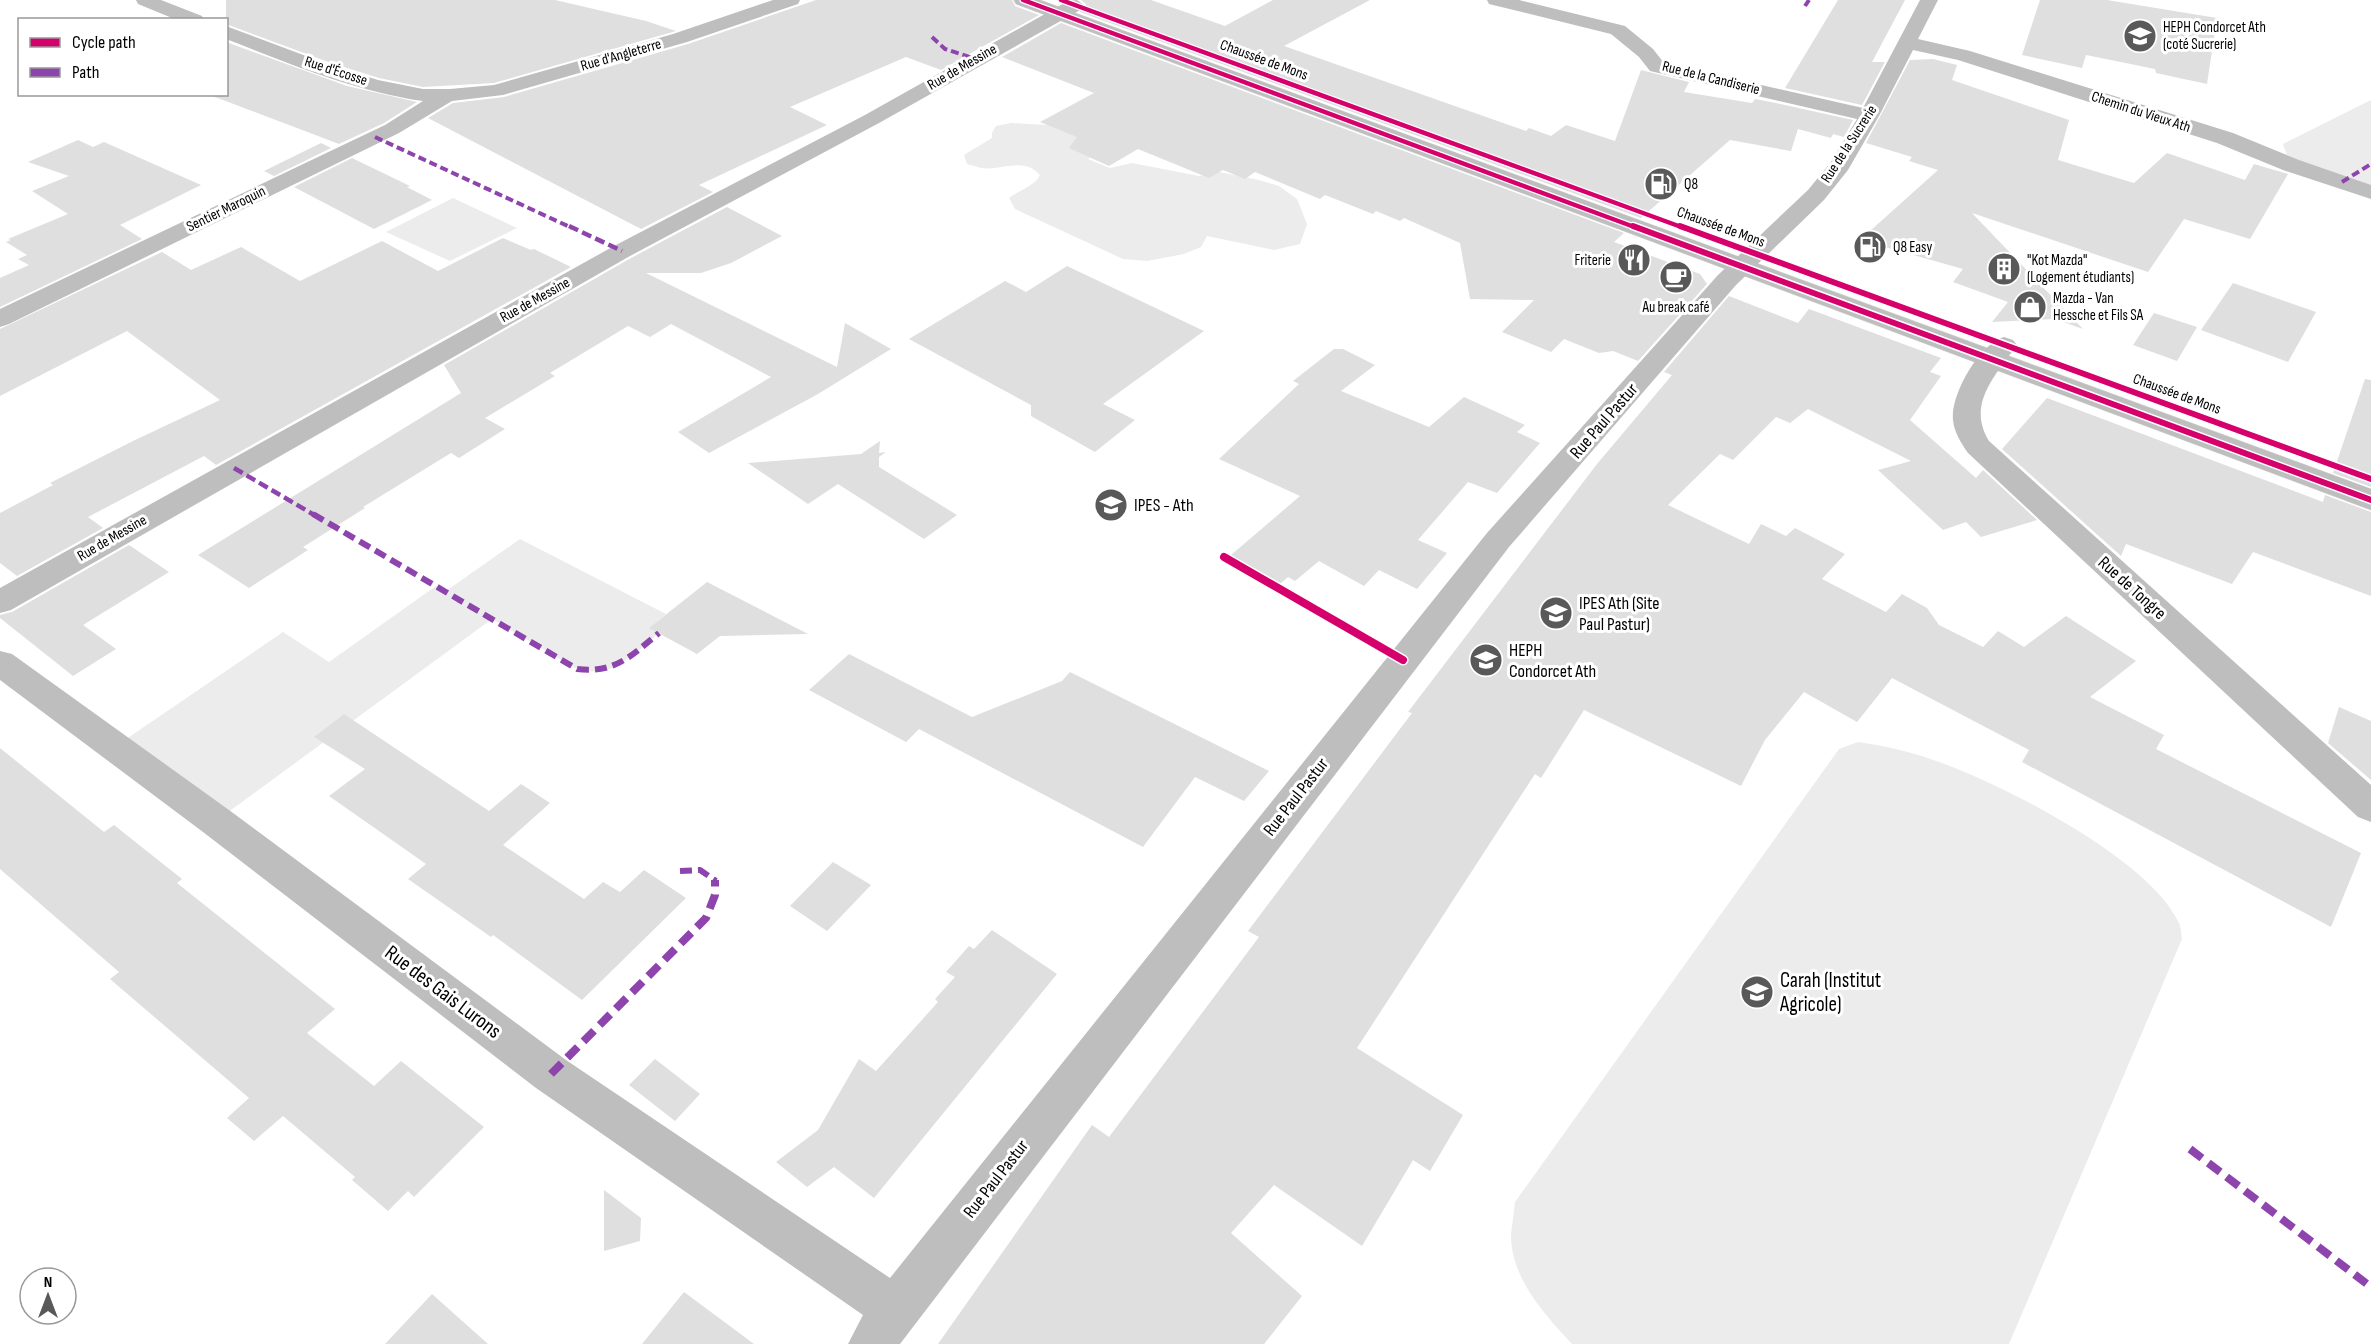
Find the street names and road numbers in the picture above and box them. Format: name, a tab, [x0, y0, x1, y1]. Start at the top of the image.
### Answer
street label: Rue d'Angleterre	[578, 34, 664, 76]
street label: Chaussée de Mons	[1217, 35, 1311, 85]
street label: Rue de Messine	[924, 40, 1000, 94]
street label: Rue d'Écosse	[302, 52, 370, 90]
street label: Rue de la Candiserie	[1660, 57, 1762, 99]
street label: Chemin du Vieux Ath	[2089, 87, 2193, 137]
street label: Rue de la Sucrerie	[1817, 101, 1881, 187]
street label: Sentier Maroquin	[183, 182, 269, 236]
street label: Chaussée de Mons	[1674, 202, 1768, 252]
street label: Rue de Messine	[497, 273, 573, 327]
street label: Chaussée de Mons	[2130, 369, 2224, 419]
street label: Rue Paul Pastur	[1566, 379, 1642, 463]
street label: Rue de Messine	[74, 511, 150, 565]
street label: Rue de Tongre	[2094, 552, 2170, 624]
street label: Rue Paul Pastur	[1259, 754, 1333, 840]
street label: Rue des Gais Lurons	[380, 940, 506, 1044]
street label: Rue Paul Pastur	[959, 1136, 1033, 1222]

